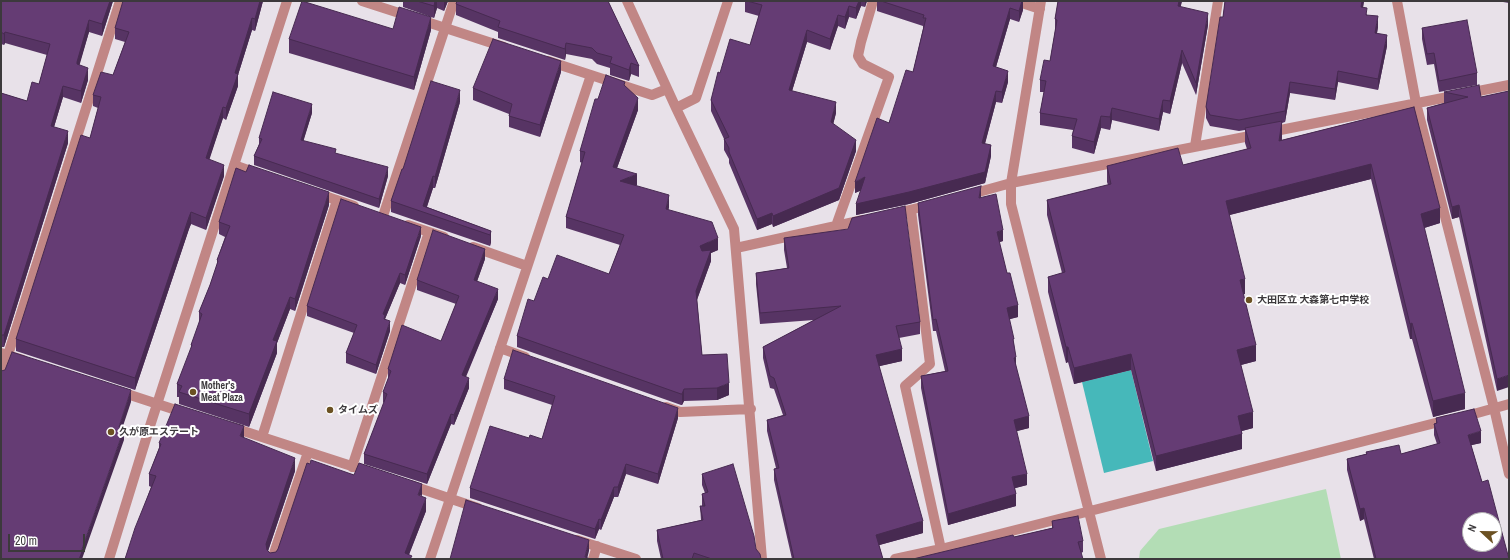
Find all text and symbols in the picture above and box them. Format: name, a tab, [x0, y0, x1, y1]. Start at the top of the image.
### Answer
place label: 大田区立 大森第七中学校	[1257, 294, 1369, 306]
marker: 大田区立 大森第七中学校	[1244, 295, 1254, 305]
place label: Mother's Meat Plaza	[201, 380, 243, 404]
marker: Mother's Meat Plaza	[188, 387, 198, 397]
place label: タイムズ	[338, 404, 378, 416]
marker: タイムズ	[325, 405, 335, 415]
place label: 久が原エステート	[119, 426, 199, 438]
marker: 久が原エステート	[106, 427, 116, 437]
north arrow	[1462, 512, 1502, 552]
text: N	[1464, 522, 1480, 534]
scale bar	[10, 526, 87, 552]
text: 20 m	[15, 533, 37, 549]

